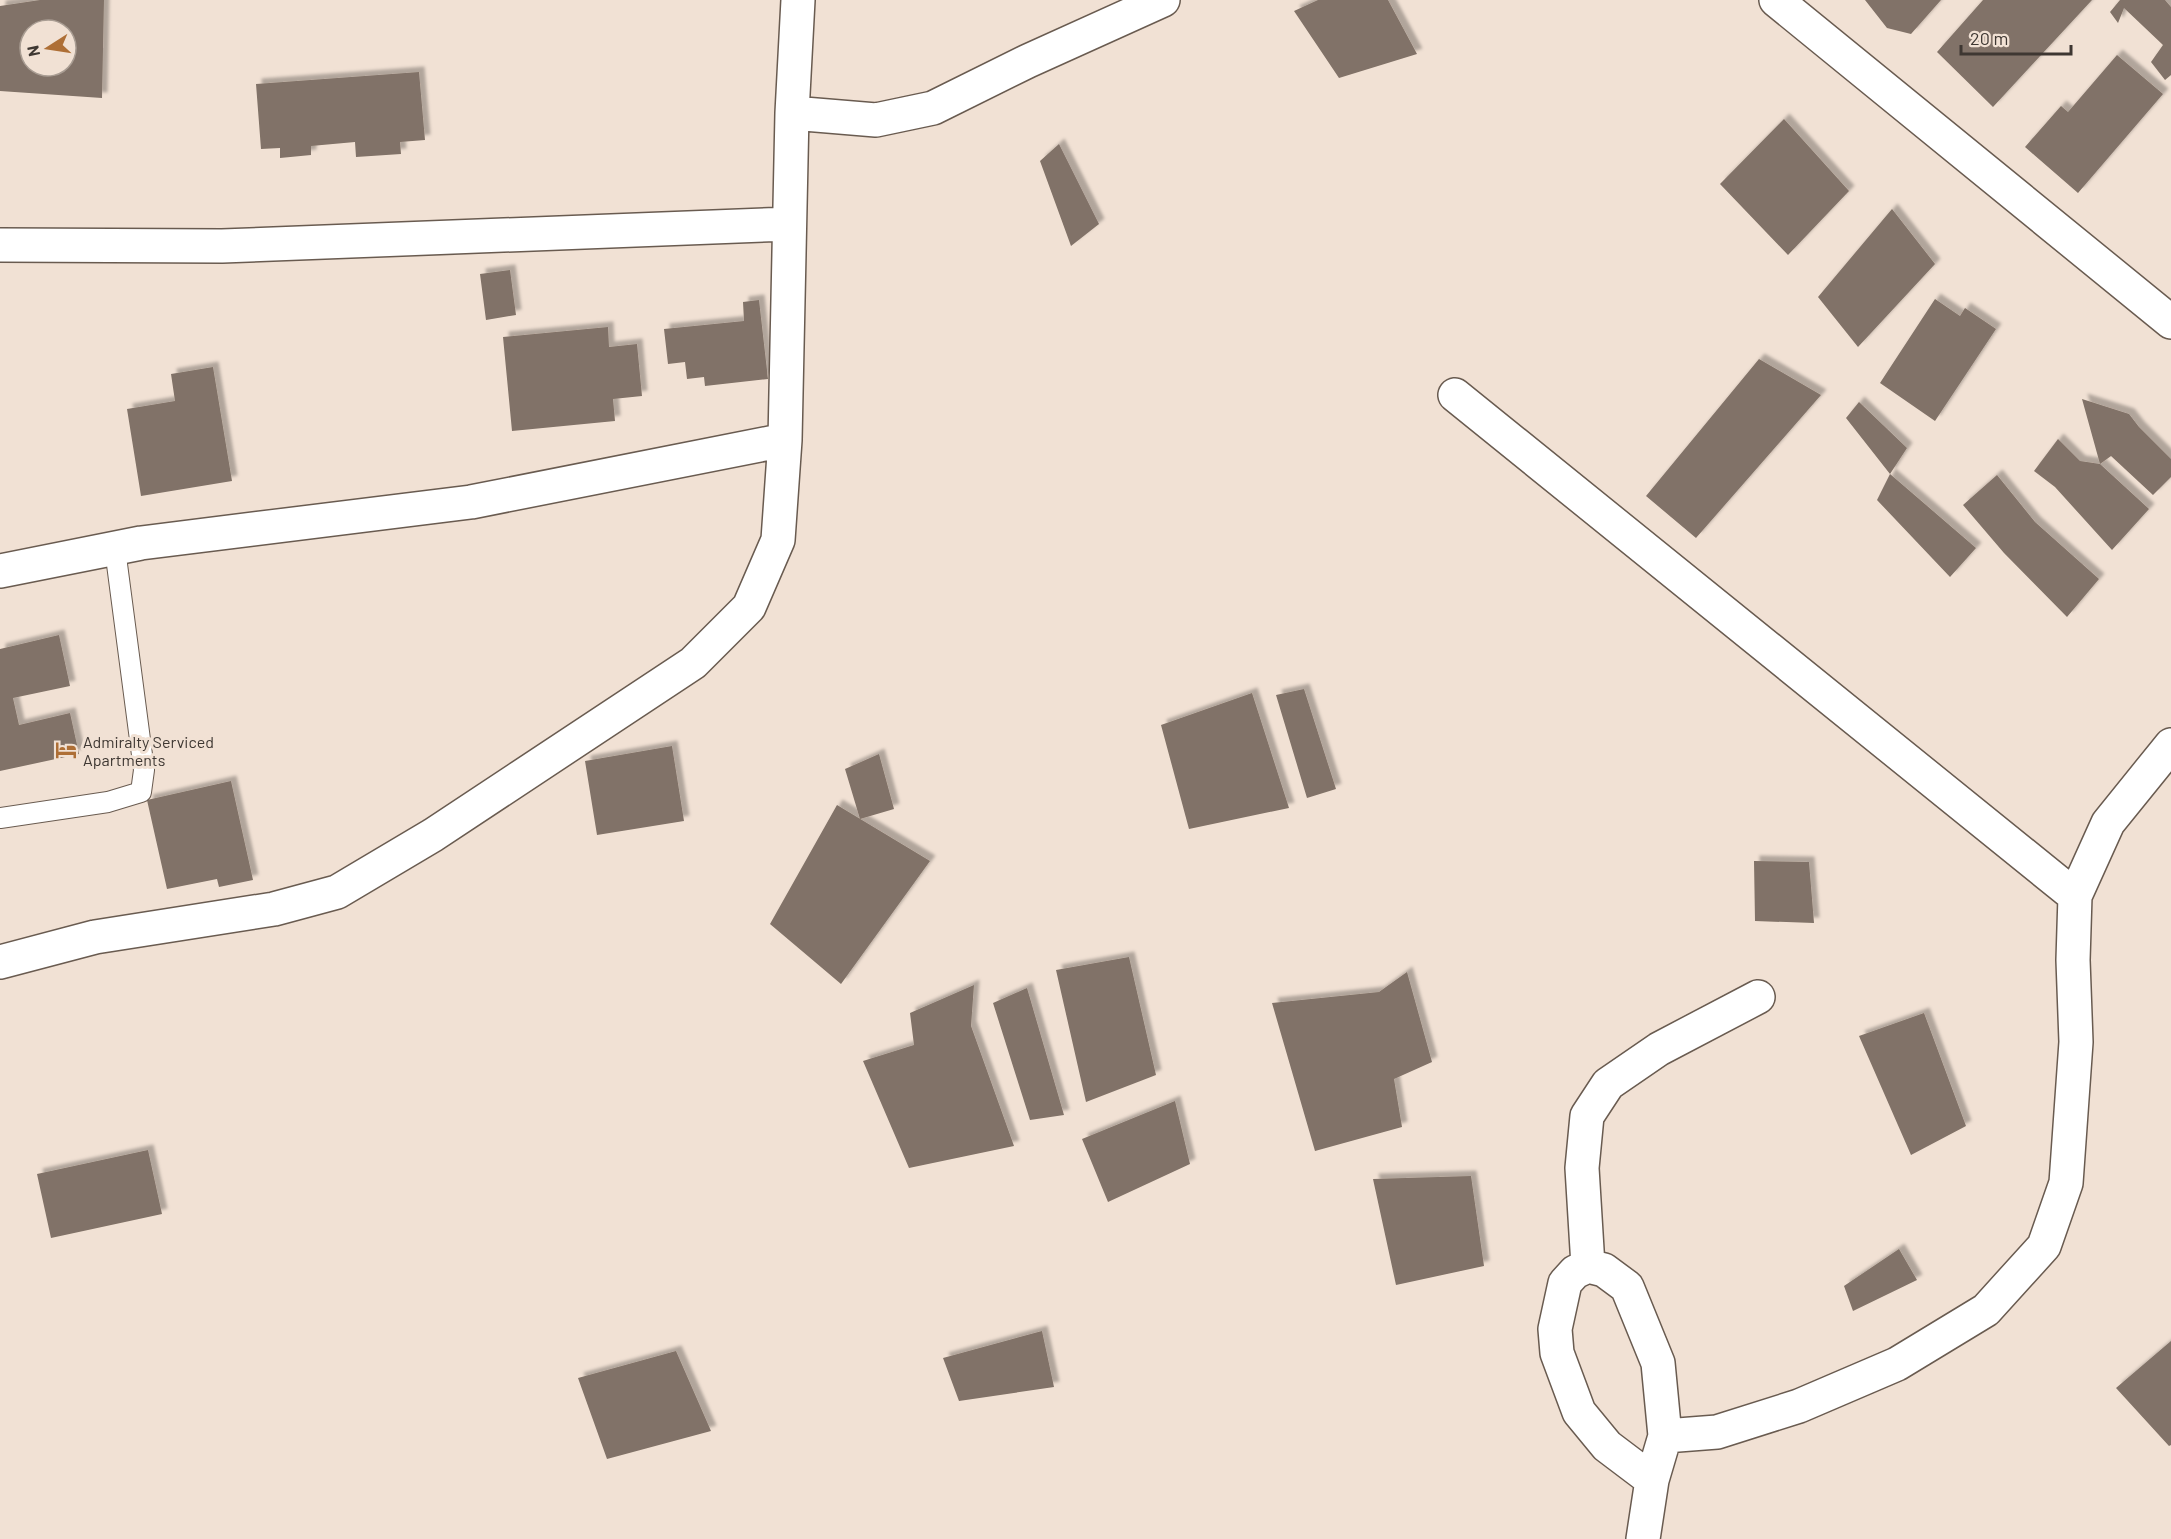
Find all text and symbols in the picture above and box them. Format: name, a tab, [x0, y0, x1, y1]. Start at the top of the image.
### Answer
north arrow	[18, 18, 78, 78]
scale bar	[1961, 18, 2070, 56]
text: 20 m	[1970, 27, 2008, 49]
text: N	[22, 44, 43, 58]
place label: Admiralty Serviced Apartments	[83, 732, 214, 769]
hotel icon: Admiralty Serviced Apartments	[54, 738, 78, 762]

